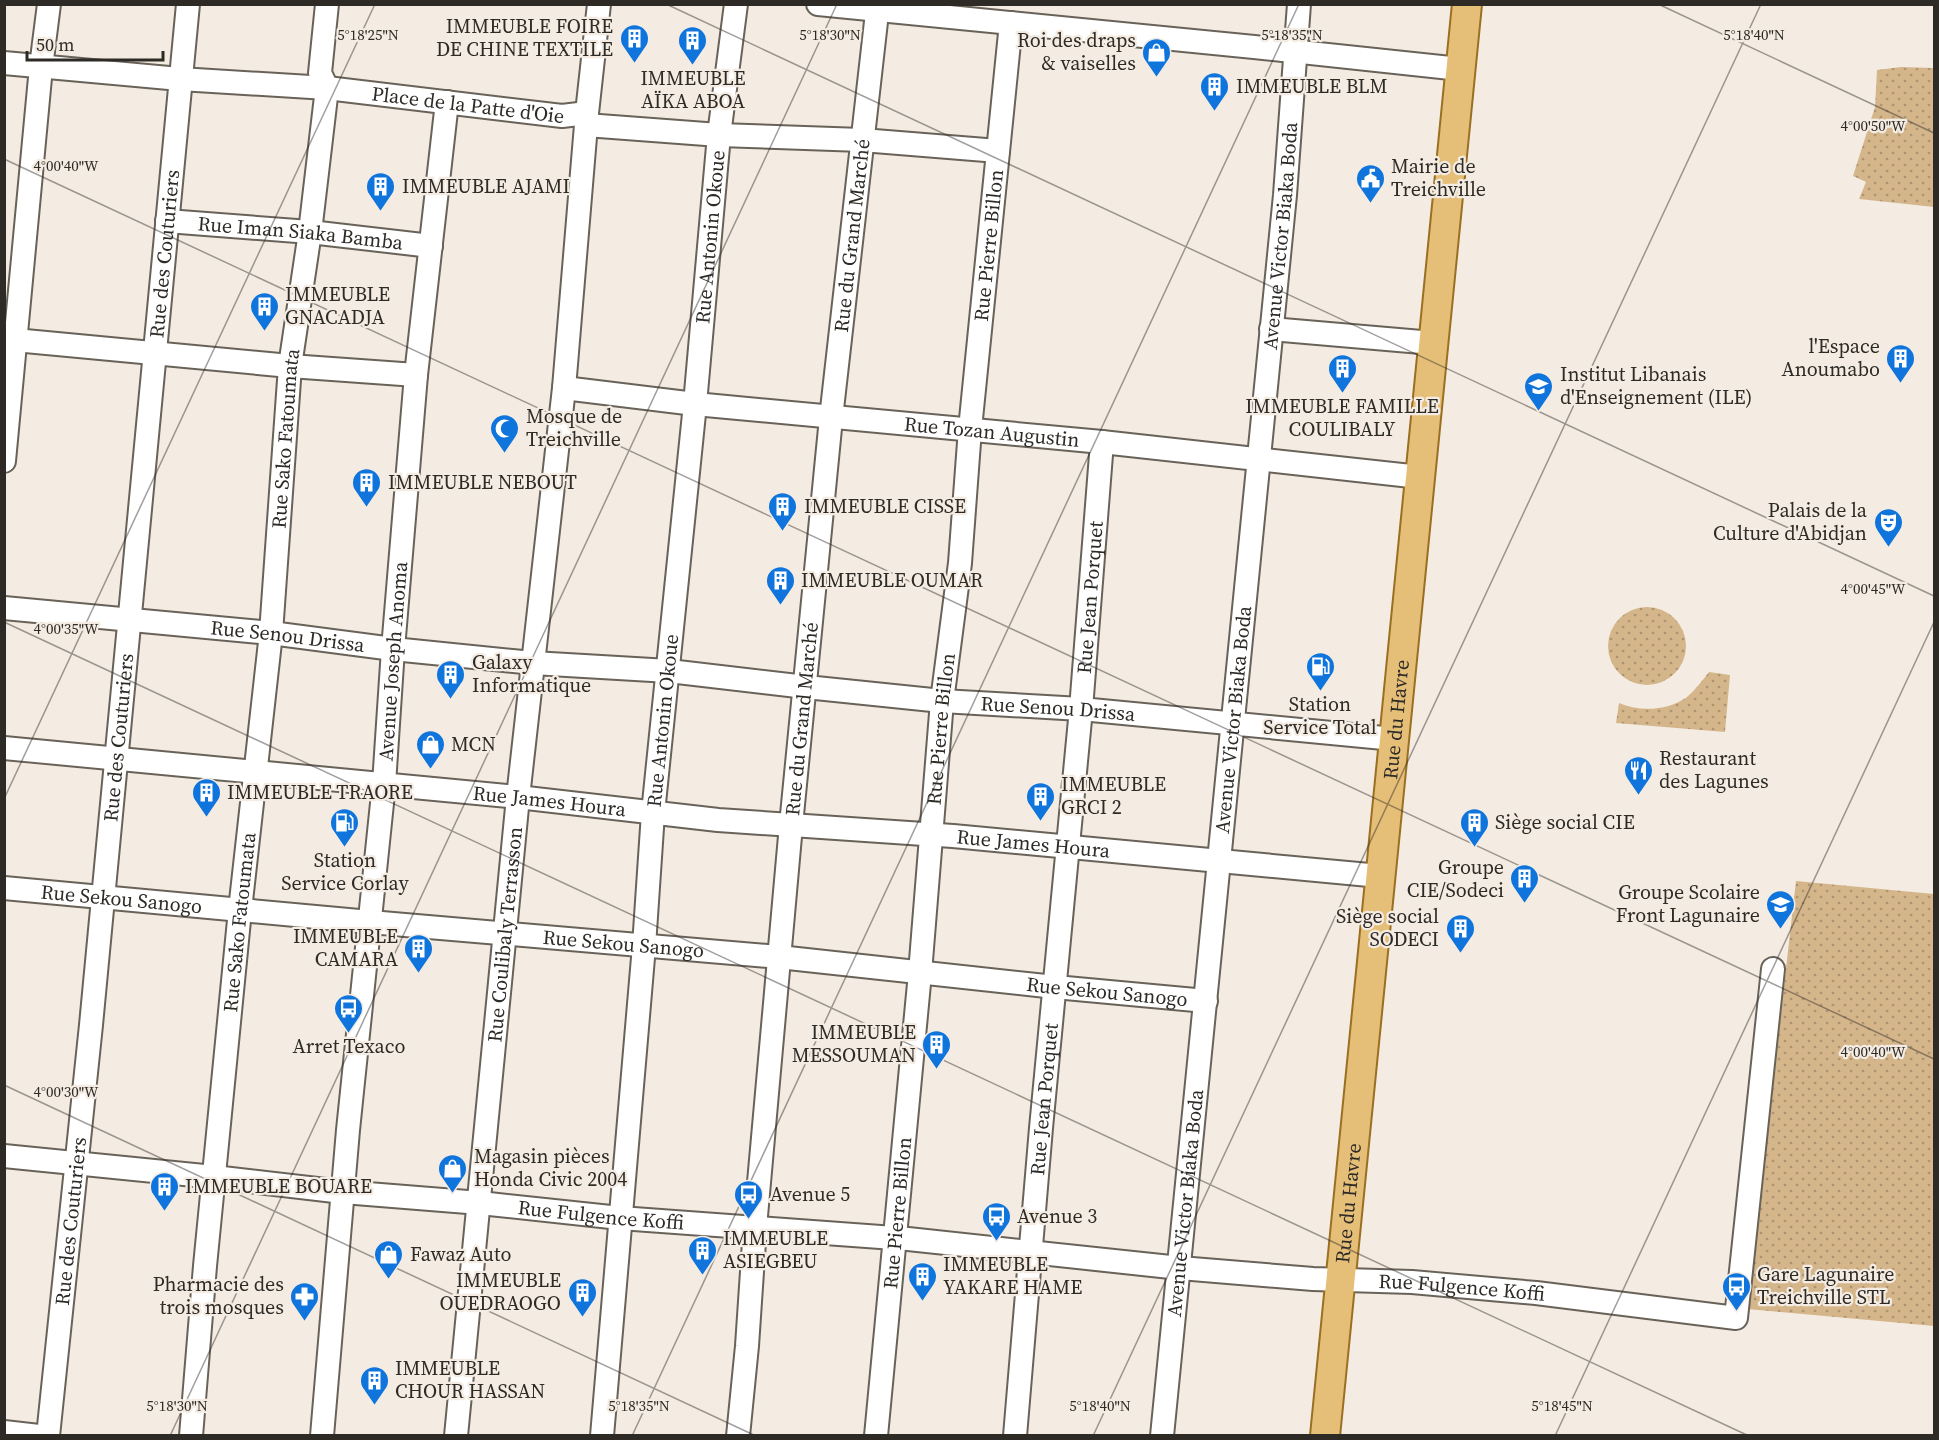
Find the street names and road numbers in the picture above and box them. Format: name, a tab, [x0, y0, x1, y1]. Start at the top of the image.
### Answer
street label: Place de la Patte d'Oie	[370, 79, 566, 130]
street label: Avenue Victor Biaka Boda	[1256, 120, 1304, 351]
street label: Rue du Grand Marché	[827, 137, 877, 334]
street label: Rue Antonin Okoue	[688, 149, 732, 325]
street label: Rue des Couturiers	[142, 168, 186, 339]
street label: Rue Pierre Billon	[967, 168, 1010, 323]
street label: Rue Iman Siaka Bamba	[197, 209, 405, 257]
street label: Rue Sako Fatoumata	[264, 346, 307, 530]
street label: Rue Tozan Augustin	[903, 410, 1081, 454]
street label: Rue Jean Porquet	[1070, 519, 1110, 675]
street label: Avenue Joseph Anoma	[372, 560, 414, 762]
street label: Avenue Victor Biaka Boda	[1208, 604, 1258, 835]
street label: Rue Senou Drissa	[209, 613, 367, 659]
street label: Rue du Grand Marché	[778, 621, 825, 817]
street label: Rue Antonin Okoue	[640, 633, 685, 809]
street label: Rue Pierre Billon	[920, 651, 962, 806]
street label: Rue des Couturiers	[96, 652, 140, 823]
street label: Rue du Havre	[1376, 658, 1416, 781]
street label: Rue Senou Drissa	[980, 689, 1137, 728]
street label: Rue James Houra	[472, 779, 628, 823]
street label: Rue James Houra	[955, 822, 1112, 865]
street label: Rue Coulibaly Terrasson	[480, 825, 529, 1043]
street label: Rue Sako Fatoumata	[216, 830, 263, 1013]
street label: Rue Sekou Sanogo	[40, 877, 203, 920]
street label: Rue Sekou Sanogo	[542, 923, 705, 965]
street label: Rue Sekou Sanogo	[1025, 970, 1189, 1013]
street label: Rue Jean Porquet	[1023, 1021, 1065, 1177]
street label: Avenue Victor Biaka Boda	[1160, 1087, 1210, 1318]
street label: Rue des Couturiers	[48, 1136, 93, 1307]
street label: Rue Pierre Billon	[876, 1136, 918, 1290]
street label: Rue du Havre	[1328, 1142, 1368, 1264]
street label: Rue Fulgence Koffi	[516, 1193, 685, 1237]
street label: Rue Fulgence Koffi	[1378, 1267, 1546, 1308]

